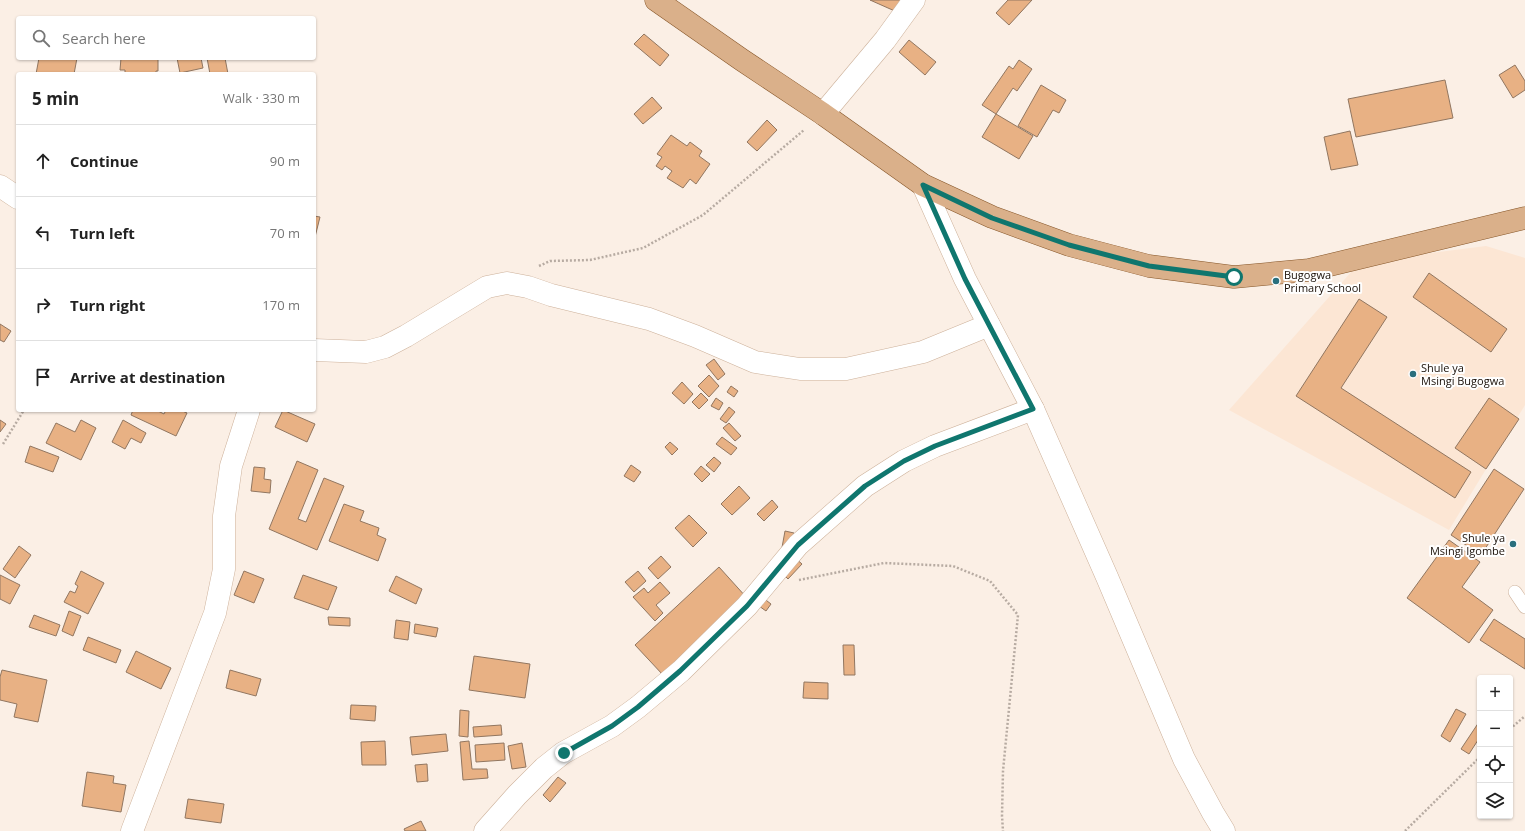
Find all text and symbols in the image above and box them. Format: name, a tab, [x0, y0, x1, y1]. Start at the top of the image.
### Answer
search box	[16, 16, 316, 60]
icon: search	[30, 27, 52, 49]
text: Search here	[62, 28, 146, 48]
text: 5 min	[32, 87, 79, 110]
text: Walk · 330 m	[223, 89, 300, 107]
icon: ahead	[32, 150, 54, 172]
text: Continue	[70, 151, 138, 171]
text: 90 m	[270, 152, 300, 170]
icon: left	[32, 222, 54, 244]
text: Turn left	[70, 223, 135, 243]
text: 70 m	[270, 224, 300, 242]
place label: Bugogwa Primary School	[1284, 267, 1361, 295]
route start	[1225, 268, 1243, 286]
marker: Bugogwa Primary School	[1271, 276, 1281, 286]
icon: right	[32, 294, 54, 316]
text: Turn right	[70, 295, 145, 315]
text: 170 m	[262, 296, 300, 314]
place label: Shule ya Msingi Bugogwa	[1421, 360, 1504, 388]
icon: arrive	[32, 366, 54, 388]
text: Arrive at destination	[70, 367, 225, 387]
marker: Shule ya Msingi Bugogwa	[1408, 369, 1418, 379]
place label: Shule ya Msingi Igombe	[1430, 530, 1505, 558]
marker: Shule ya Msingi Igombe	[1508, 539, 1518, 549]
map controls	[1477, 675, 1513, 819]
button: +	[1477, 675, 1513, 711]
button: −	[1477, 711, 1513, 747]
route end	[555, 744, 573, 762]
button: locate	[1477, 747, 1513, 783]
button: layers	[1477, 783, 1513, 819]

